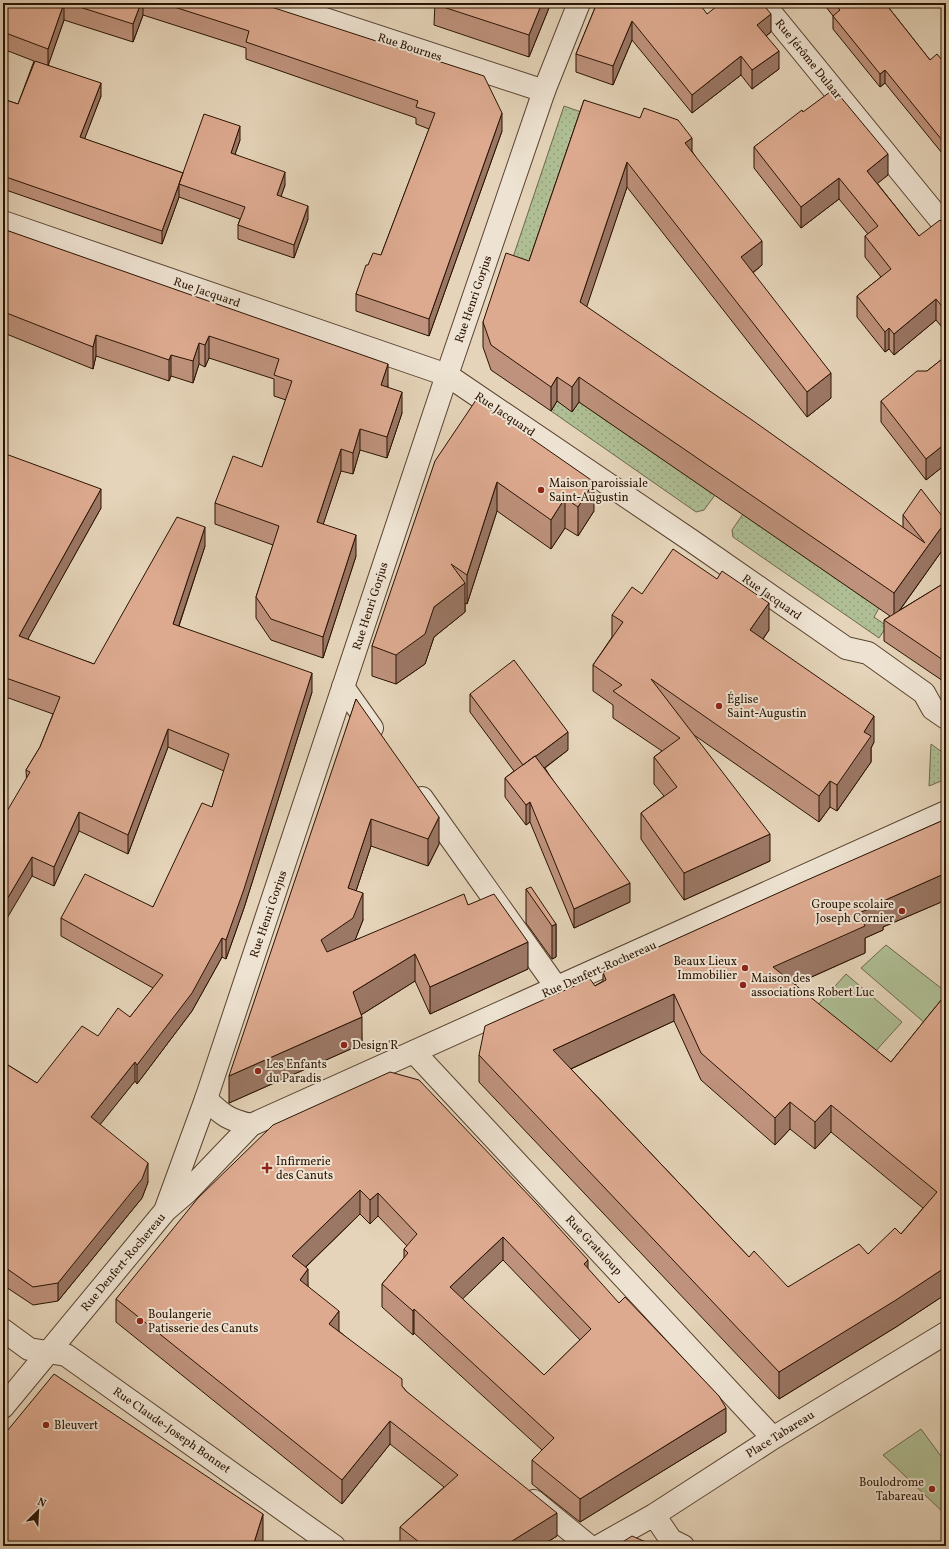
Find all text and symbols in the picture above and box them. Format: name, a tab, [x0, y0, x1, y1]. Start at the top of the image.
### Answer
street label: Rue Jérôme Dulaar	[771, 16, 846, 103]
street label: Rue Bournes	[375, 30, 444, 66]
street label: Rue Henri Gorjus	[451, 253, 496, 345]
street label: Rue Jacquard	[171, 274, 242, 312]
street label: Rue Jacquard	[471, 389, 538, 441]
place label: Maison paroissiale Saint-Augustin	[549, 476, 648, 506]
marker: Maison paroissiale Saint-Augustin	[536, 485, 546, 495]
street label: Rue Henri Gorjus	[349, 560, 393, 652]
street label: Rue Jacquard	[738, 571, 805, 624]
place label: Église Saint-Augustin	[727, 691, 807, 722]
marker: Église Saint-Augustin	[714, 701, 724, 711]
street label: Rue Henri Gorjus	[246, 868, 291, 960]
place label: Groupe scolaire Joseph Cornier	[811, 897, 894, 927]
marker: Groupe scolaire Joseph Cornier	[897, 906, 907, 916]
street label: Rue Denfert-Rochereau	[540, 937, 659, 1002]
place label: Beaux Lieux Immobilier	[673, 954, 737, 984]
marker: Beaux Lieux Immobilier	[740, 963, 750, 973]
place label: Maison des associations Robert Luc	[751, 971, 874, 1001]
marker: Maison des associations Robert Luc	[738, 980, 748, 990]
place label: Design'R	[352, 1038, 398, 1054]
marker: Design'R	[339, 1040, 349, 1050]
place label: Les Enfants du Paradis	[266, 1057, 327, 1087]
marker: Les Enfants du Paradis	[253, 1066, 263, 1076]
place label: Infirmerie des Canuts	[276, 1154, 333, 1184]
marker: Infirmerie des Canuts	[261, 1162, 273, 1174]
street label: Rue Denfert-Rochereau	[78, 1210, 170, 1315]
street label: Rue Grataloup	[561, 1212, 625, 1279]
place label: Boulangerie Patisserie des Canuts	[148, 1307, 258, 1337]
marker: Boulangerie Patisserie des Canuts	[135, 1316, 145, 1326]
street label: Rue Claude-Joseph Bonnet	[109, 1384, 233, 1478]
street label: Place Tabareau	[743, 1407, 818, 1462]
place label: Bleuvert	[54, 1418, 98, 1434]
marker: Bleuvert	[41, 1420, 51, 1430]
place label: Boulodrome Tabareau	[859, 1475, 924, 1505]
marker: Boulodrome Tabareau	[927, 1484, 937, 1494]
north arrow	[18, 1491, 58, 1531]
text: N	[35, 1495, 48, 1512]

